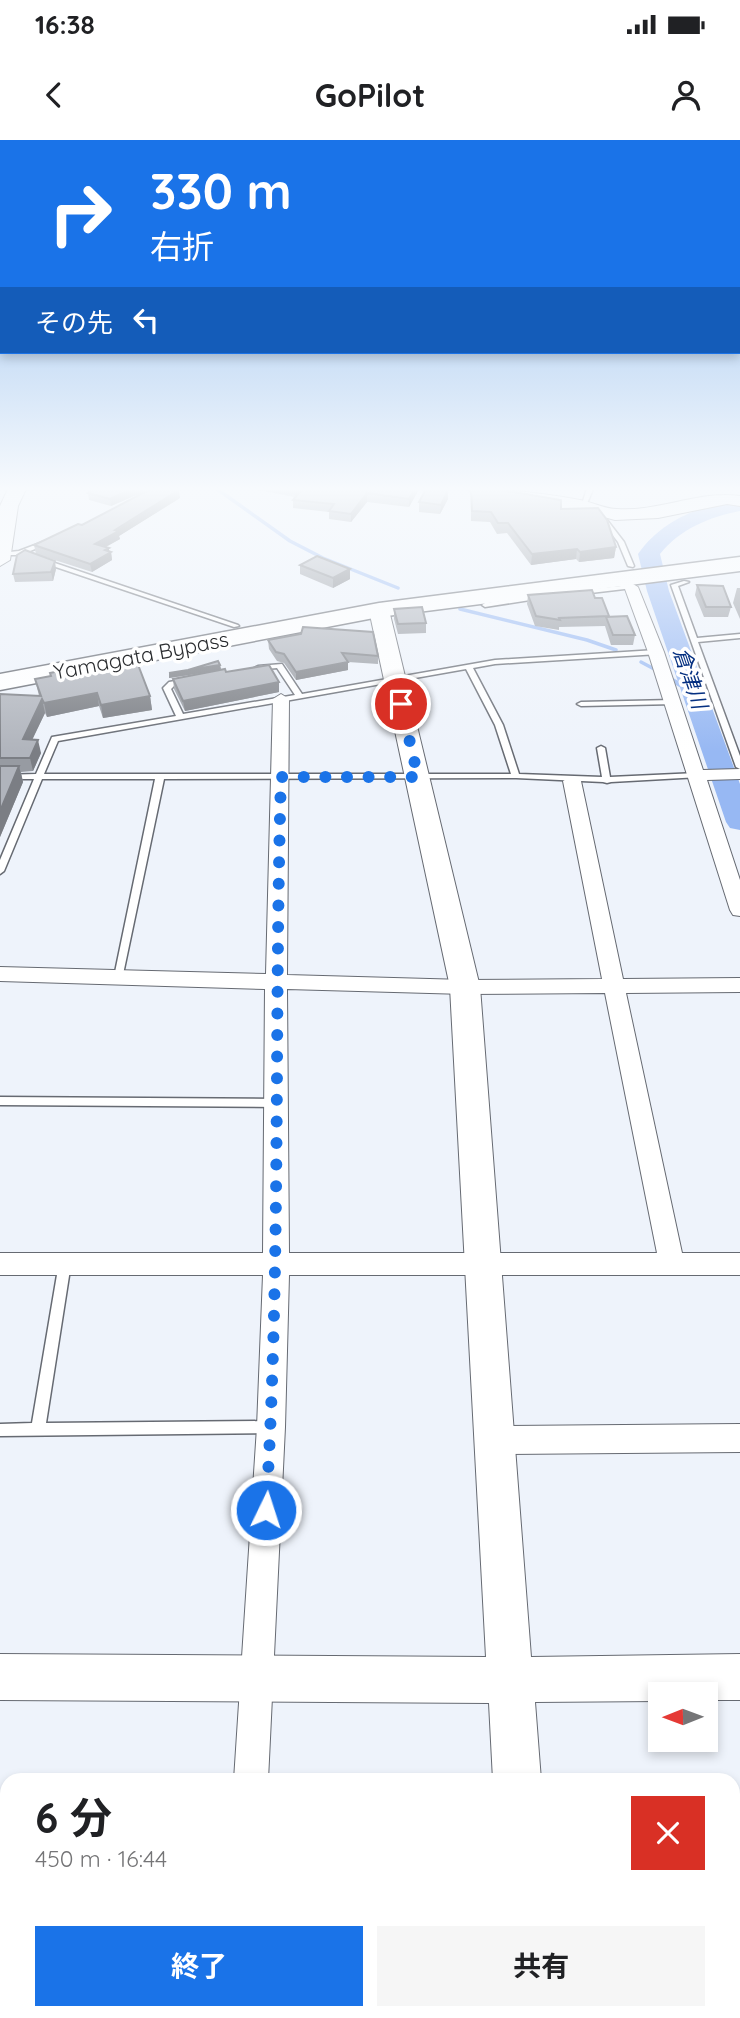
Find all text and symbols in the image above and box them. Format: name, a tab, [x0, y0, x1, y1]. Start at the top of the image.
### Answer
text: 16:38	[35, 8, 95, 41]
text: GoPilot	[315, 75, 425, 115]
icon: back	[35, 76, 73, 114]
icon: person	[667, 76, 705, 114]
text: 330 m	[150, 160, 292, 221]
icon: right	[35, 168, 126, 259]
text: 右折	[150, 226, 214, 266]
icon: left	[127, 301, 165, 339]
text: その先	[35, 306, 113, 339]
street label: Yamagata Bypass	[51, 625, 231, 685]
water label: 倉津川	[668, 644, 714, 714]
pin	[371, 674, 431, 734]
icon: arrive	[382, 685, 420, 723]
position arrow	[229, 1473, 303, 1547]
north arrow	[648, 1682, 718, 1752]
map controls	[648, 1682, 718, 1752]
text: 6 分	[35, 1791, 112, 1844]
button: close	[631, 1796, 705, 1870]
text: 450 m · 16:44	[35, 1844, 167, 1873]
button: 終了	[35, 1926, 363, 2006]
button: 共有	[377, 1926, 705, 2006]

